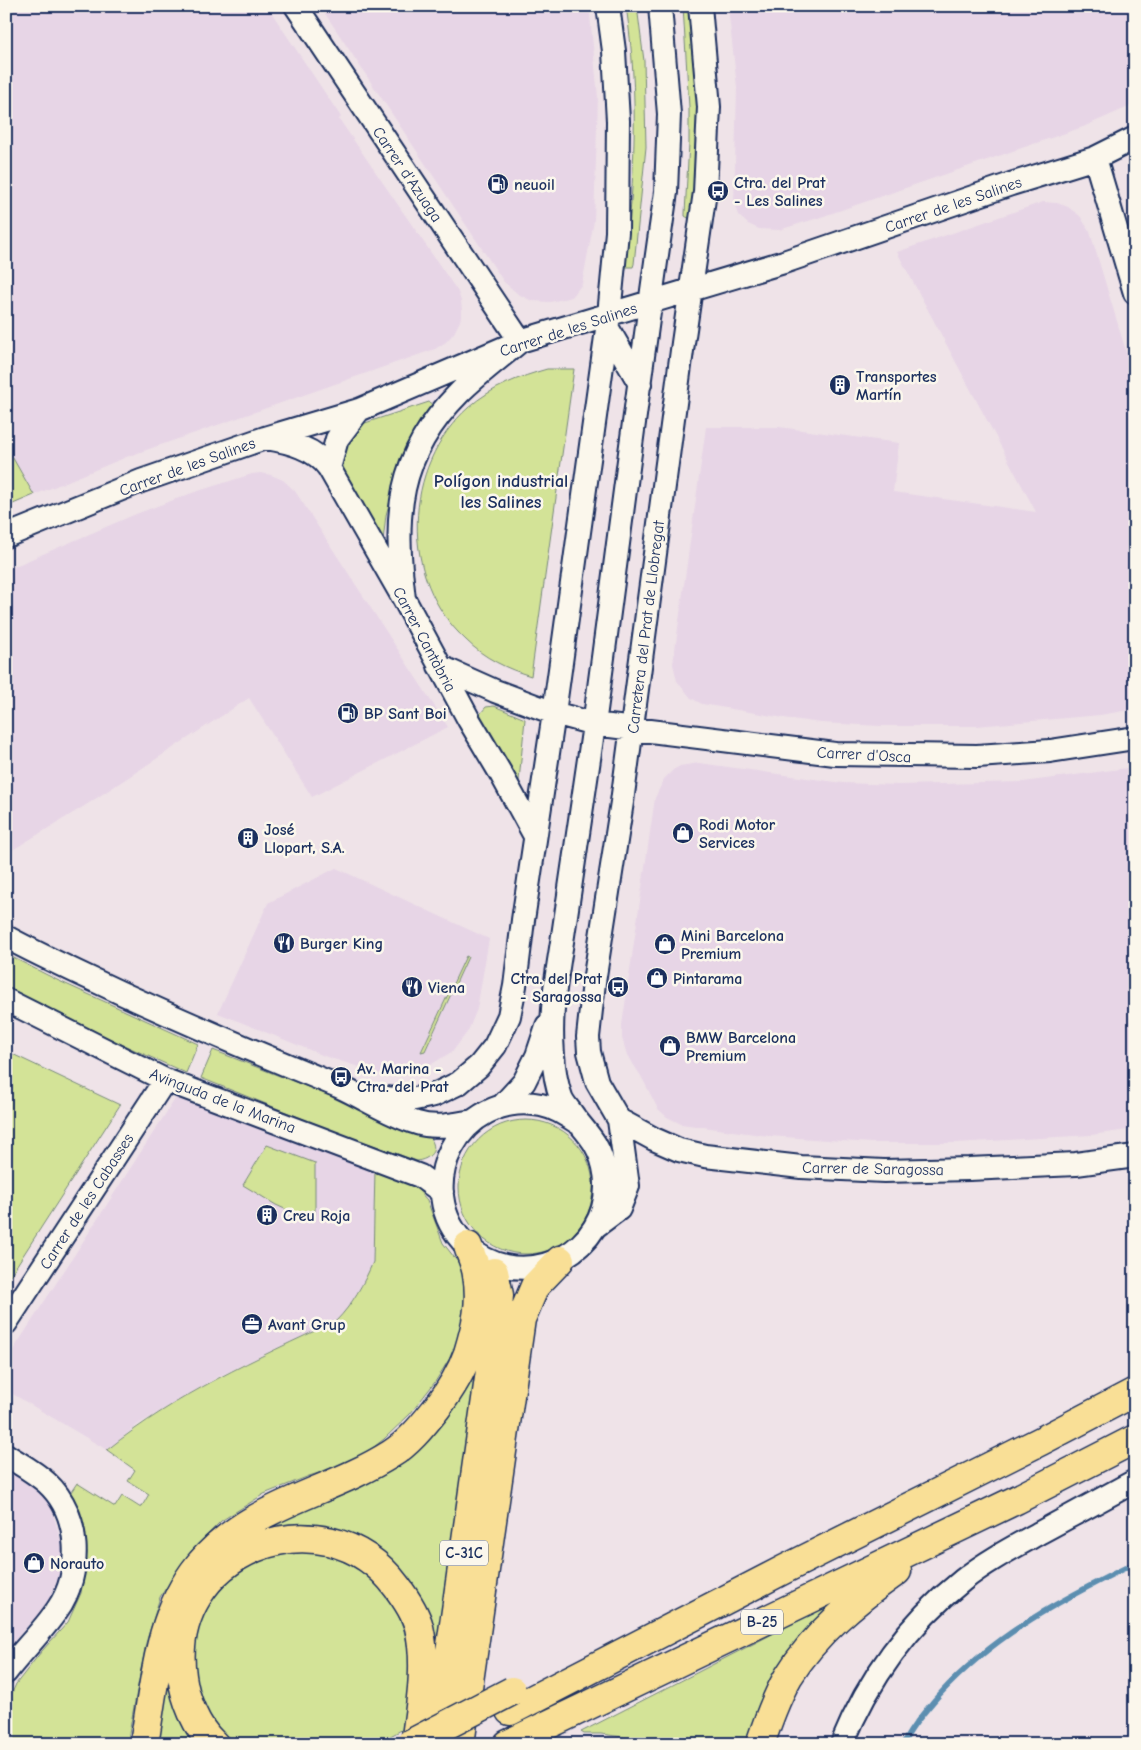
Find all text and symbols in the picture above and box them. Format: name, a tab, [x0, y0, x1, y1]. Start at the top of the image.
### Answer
street label: Carrer d'Azuaga	[369, 123, 446, 226]
fuel station icon: neuoil	[486, 172, 510, 196]
street label: Carrer de les Salines	[883, 173, 1024, 237]
place label: Ctra. del Prat - Les Salines	[734, 174, 826, 210]
place label: neuoil	[514, 176, 555, 194]
bus stop icon: Ctra. del Prat - Les Salines	[706, 179, 730, 203]
street label: Carrer de les Salines	[497, 299, 640, 361]
place label: Transportes Martín	[856, 368, 937, 404]
building icon: Transportes Martín	[828, 373, 852, 397]
street label: Carrer de les Salines	[117, 434, 258, 500]
district label: Polígon industrial les Salines	[434, 471, 568, 513]
street label: Carretera del Prat de Llobregat	[624, 519, 668, 735]
street label: Carrer Cantàbria	[389, 584, 459, 695]
fuel station icon: BP Sant Boi	[336, 701, 360, 725]
place label: BP Sant Boi	[364, 705, 447, 723]
street label: Carrer d'Osca	[816, 744, 912, 766]
place label: Rodi Motor Services	[699, 816, 776, 852]
place label: José Llopart, S.A.	[264, 821, 345, 857]
shop icon: Rodi Motor Services	[671, 821, 695, 845]
building icon: José Llopart, S.A.	[236, 826, 260, 850]
place label: Mini Barcelona Premium	[681, 927, 784, 963]
restaurant icon: Burger King	[272, 931, 296, 955]
shop icon: Mini Barcelona Premium	[653, 932, 677, 956]
place label: Burger King	[300, 935, 383, 953]
shop icon: Pintarama	[645, 966, 669, 990]
place label: Ctra. del Prat - Saragossa	[511, 970, 603, 1006]
place label: Pintarama	[673, 970, 742, 988]
restaurant icon: Viena	[400, 975, 424, 999]
bus stop icon: Ctra. del Prat - Saragossa	[606, 975, 630, 999]
place label: Viena	[428, 979, 465, 997]
place label: BMW Barcelona Premium	[686, 1029, 796, 1065]
shop icon: BMW Barcelona Premium	[658, 1034, 682, 1058]
place label: Av. Marina - Ctra. del Prat	[357, 1060, 449, 1096]
street label: Avinguda de la Marina	[147, 1065, 298, 1137]
bus stop icon: Av. Marina - Ctra. del Prat	[329, 1065, 353, 1089]
street label: Carrer de les Cabasses	[36, 1130, 138, 1273]
street label: Carrer de Saragossa	[802, 1159, 944, 1179]
building icon: Creu Roja	[255, 1203, 279, 1227]
place label: Creu Roja	[283, 1207, 350, 1225]
office icon: Avant Grup	[240, 1312, 264, 1336]
place label: Avant Grup	[268, 1316, 346, 1334]
road number: C-31C	[440, 1540, 488, 1566]
shop icon: Norauto	[22, 1551, 46, 1575]
place label: Norauto	[50, 1555, 104, 1573]
road number: B-25	[741, 1610, 783, 1634]

